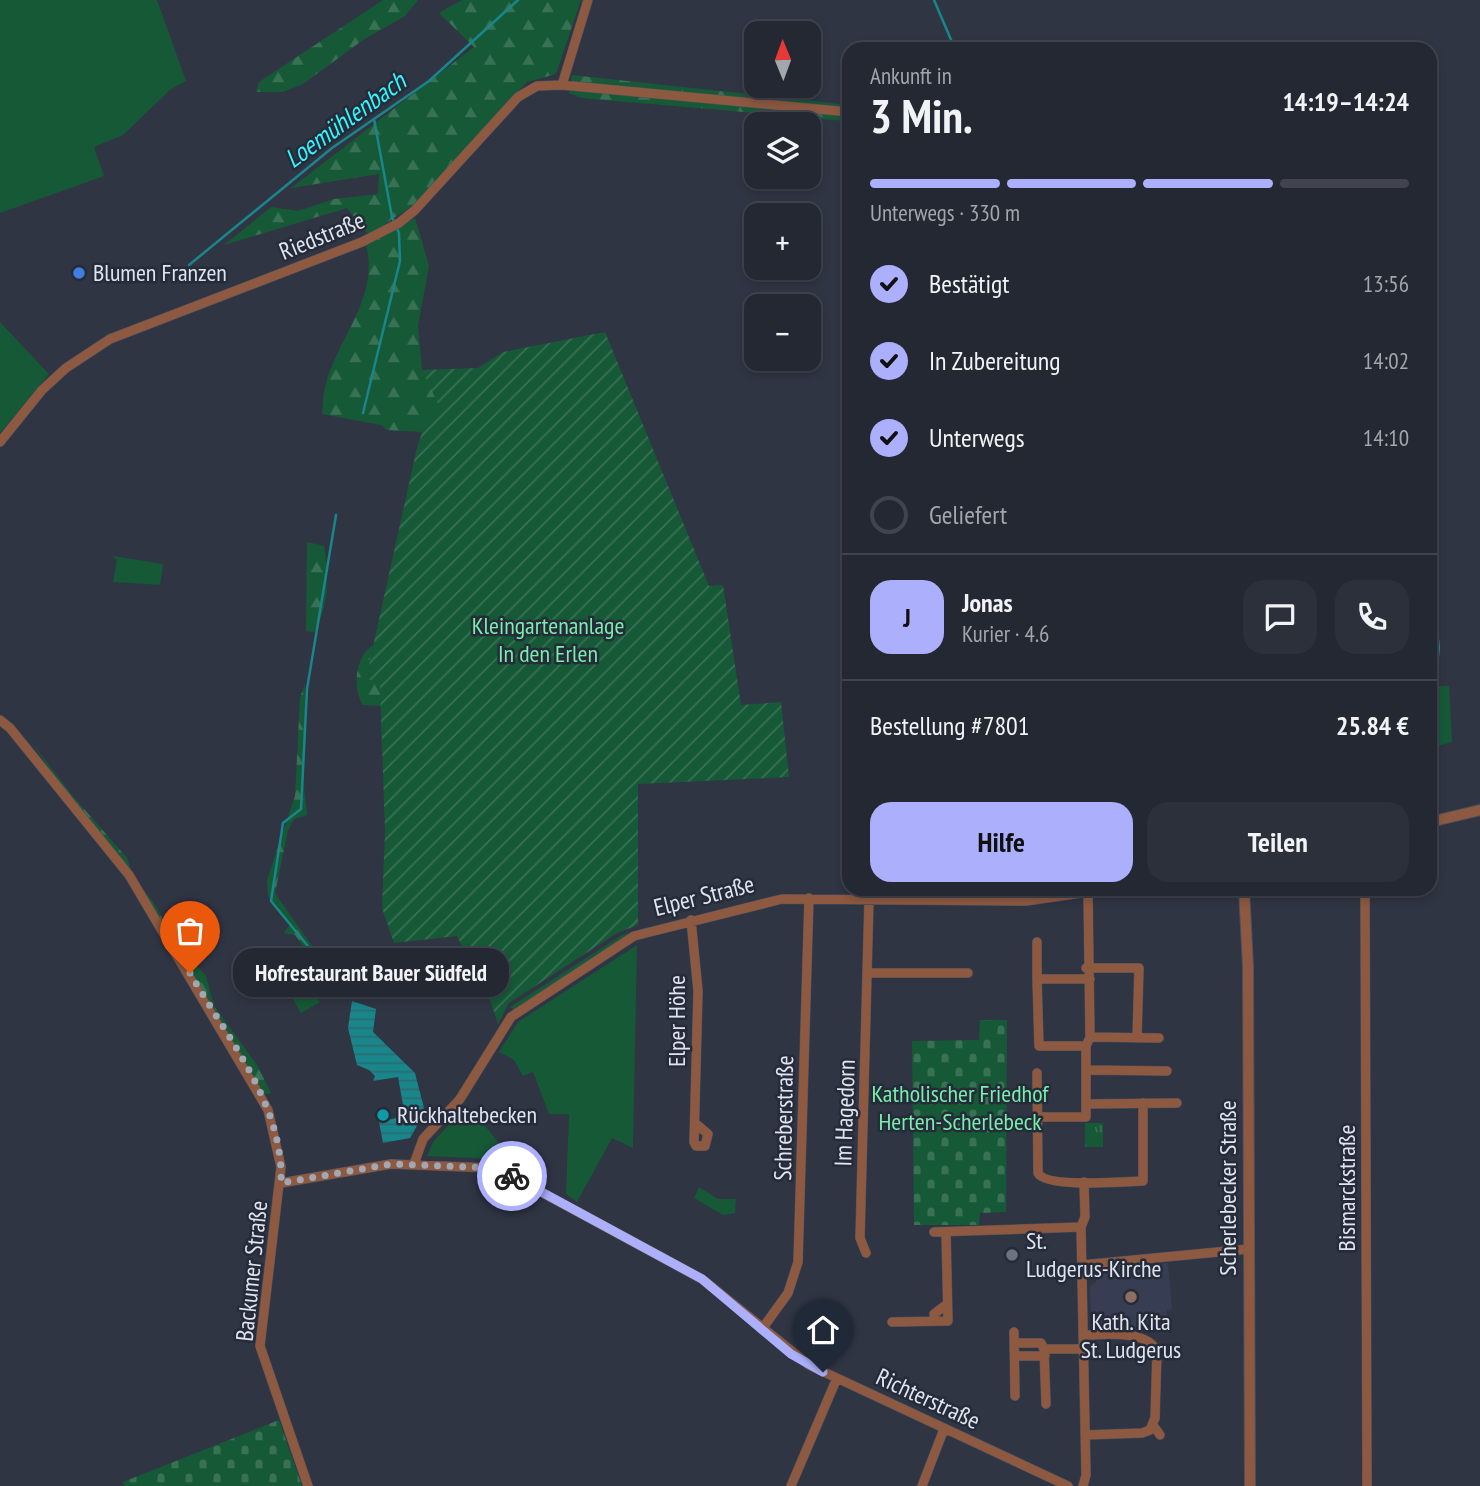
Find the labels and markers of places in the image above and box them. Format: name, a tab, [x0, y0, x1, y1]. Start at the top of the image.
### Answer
place label: Blumen Franzen	[93, 257, 227, 288]
marker: Blumen Franzen	[71, 265, 87, 281]
pin	[160, 901, 220, 973]
callout: Hofrestaurant Bauer Südfeld	[232, 948, 508, 998]
place label: Rückhaltebecken	[397, 1099, 537, 1130]
marker: Rückhaltebecken	[375, 1107, 391, 1123]
place label: St. Ludgerus-Kirche	[1026, 1225, 1161, 1284]
marker: St. Ludgerus-Kirche	[1004, 1247, 1020, 1263]
marker: Kath. Kita St. Ludgerus	[1123, 1289, 1139, 1305]
pin	[793, 1300, 853, 1372]
place label: Kath. Kita St. Ludgerus	[1081, 1306, 1181, 1365]

